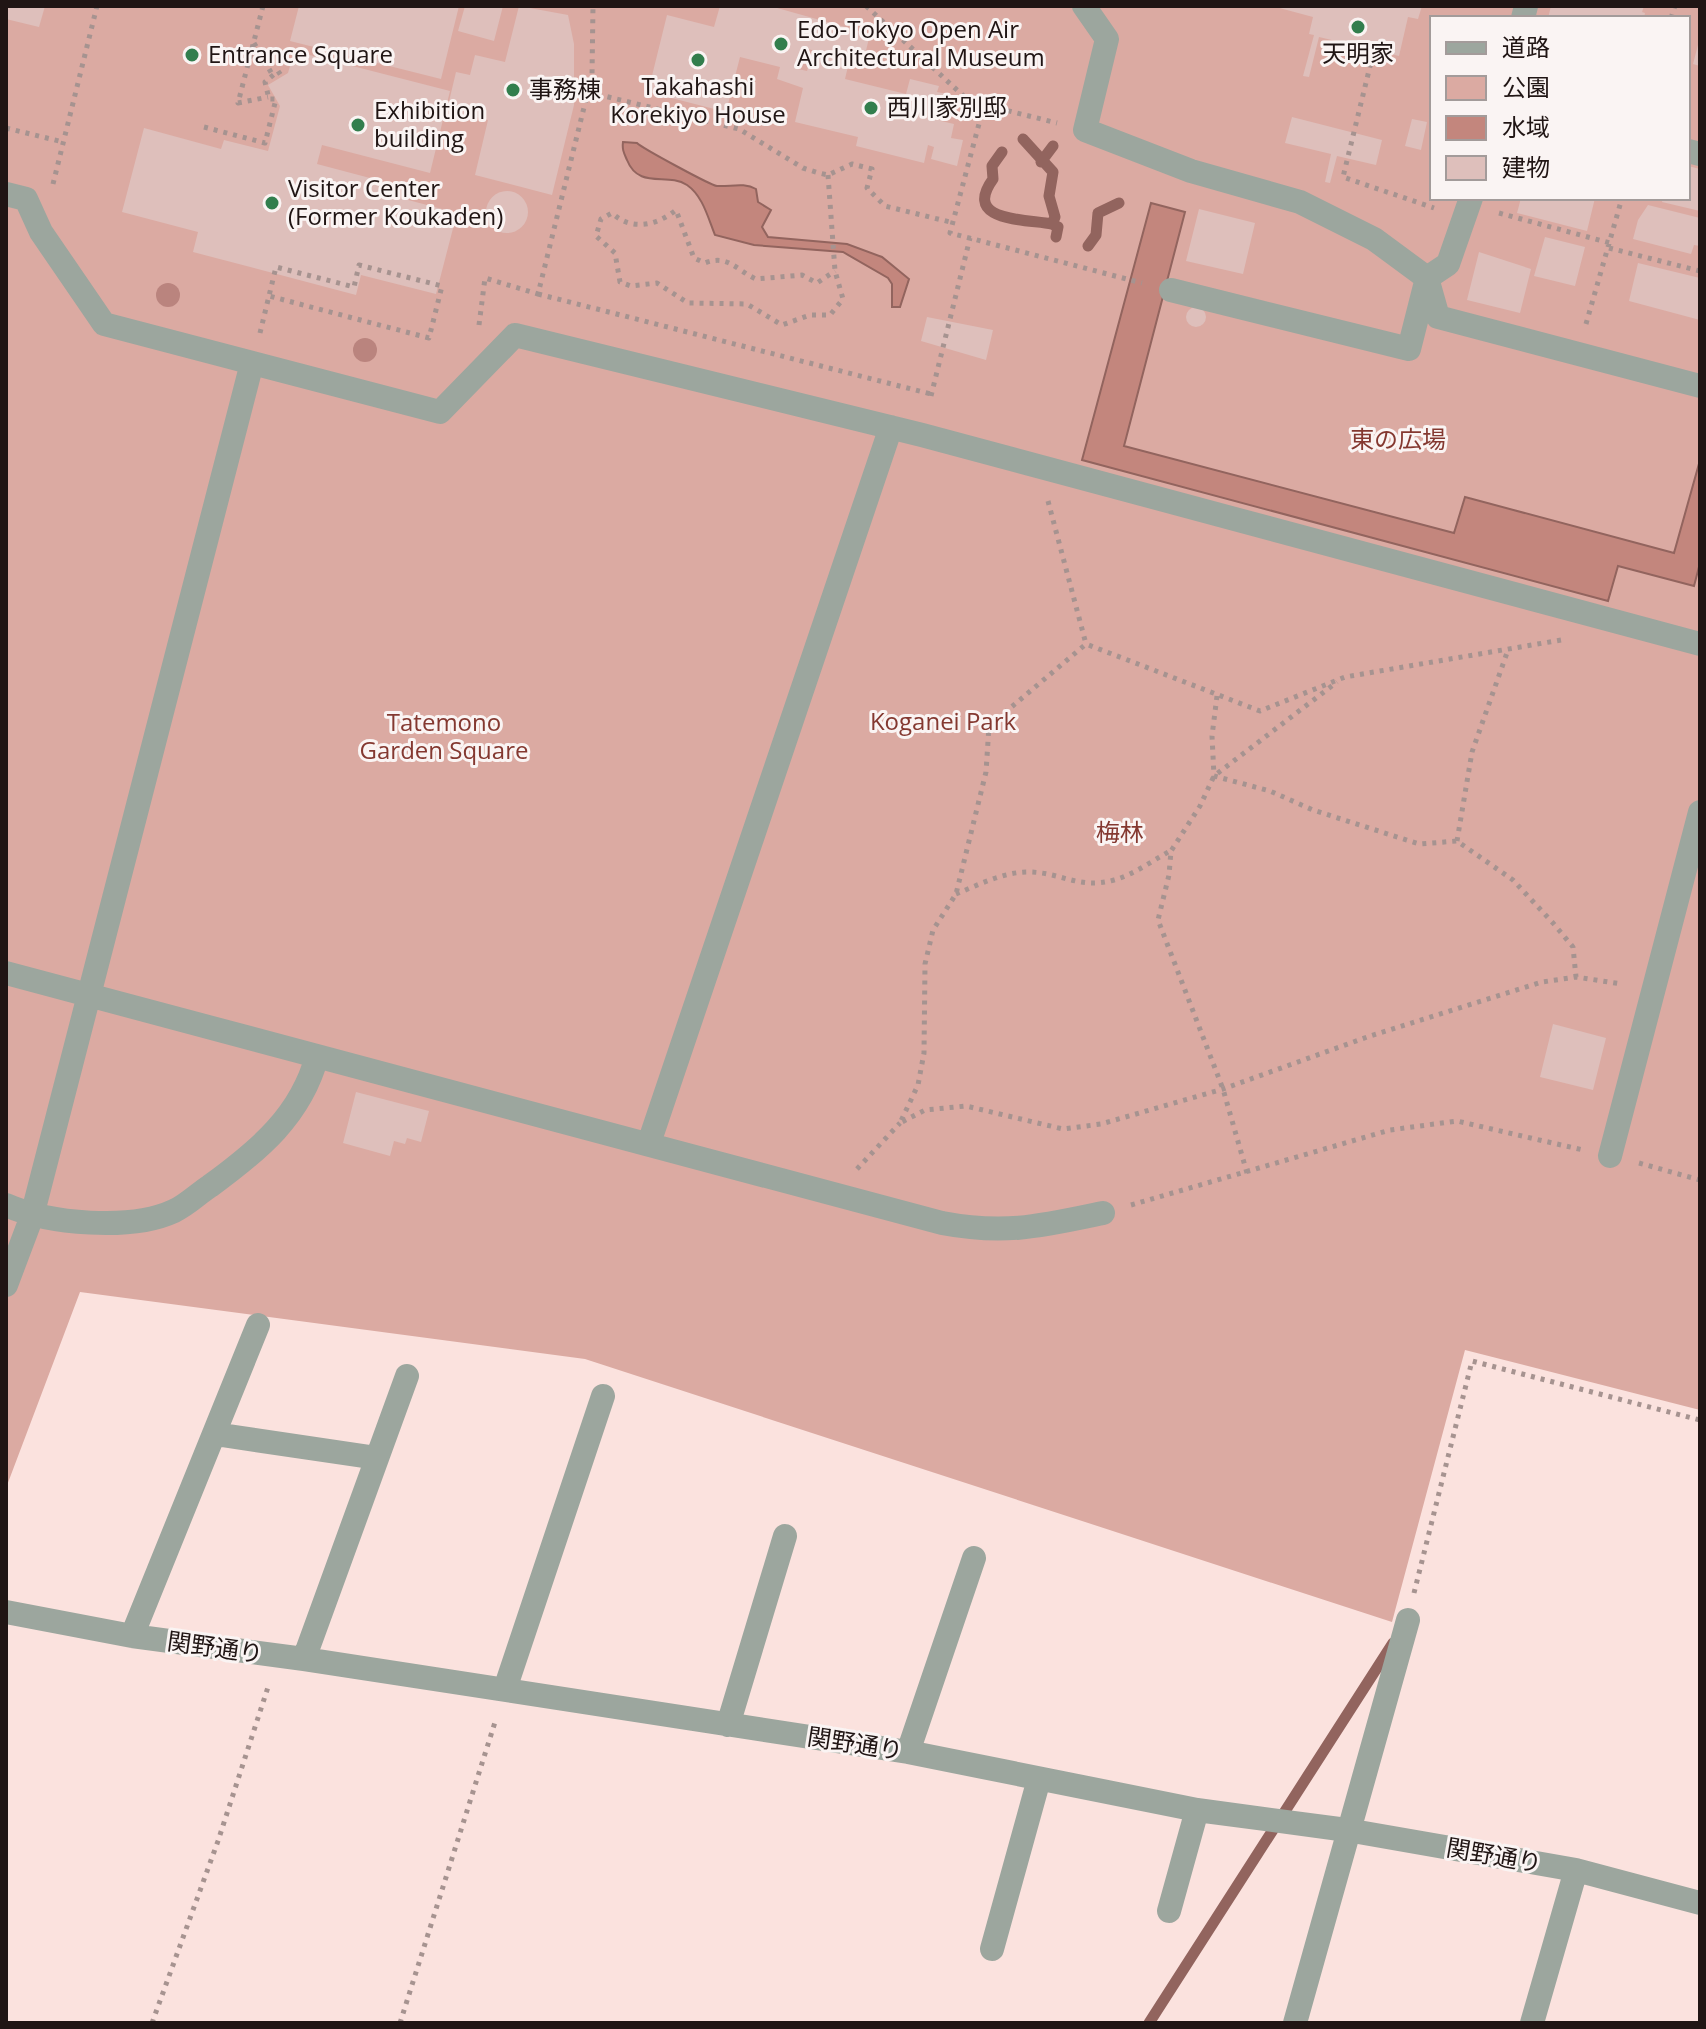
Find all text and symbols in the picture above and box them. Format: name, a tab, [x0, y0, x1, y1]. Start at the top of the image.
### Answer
place label: Edo-Tokyo Open Air Architectural Museum	[797, 12, 1045, 73]
legend	[1430, 16, 1690, 200]
marker: 天明家	[1349, 18, 1367, 36]
text: 道路	[1502, 30, 1550, 63]
marker: Edo-Tokyo Open Air Architectural Museum	[772, 35, 790, 53]
place label: 天明家	[1322, 36, 1394, 69]
place label: Entrance Square	[208, 37, 393, 70]
marker: Entrance Square	[183, 46, 201, 64]
marker: Takahashi Korekiyo House	[689, 51, 707, 69]
place label: Takahashi Korekiyo House	[610, 69, 786, 130]
text: 公園	[1502, 70, 1550, 103]
place label: 事務棟	[529, 72, 601, 105]
marker: 事務棟	[504, 81, 522, 99]
place label: 西川家別邸	[887, 90, 1007, 123]
place label: Exhibition building	[374, 93, 485, 154]
marker: 西川家別邸	[862, 99, 880, 117]
text: 水域	[1502, 110, 1550, 143]
marker: Exhibition building	[349, 116, 367, 134]
text: 建物	[1502, 150, 1550, 183]
place label: Visitor Center (Former Koukaden)	[288, 171, 503, 232]
marker: Visitor Center (Former Koukaden)	[263, 194, 281, 212]
park label: 東の広場	[1350, 422, 1446, 455]
park label: Koganei Park	[870, 704, 1016, 737]
park label: Tatemono Garden Square	[360, 705, 528, 766]
park label: 梅林	[1096, 815, 1144, 848]
street label: 関野通り	[165, 1623, 265, 1670]
street label: 関野通り	[805, 1719, 905, 1766]
street label: 関野通り	[1444, 1830, 1544, 1879]

